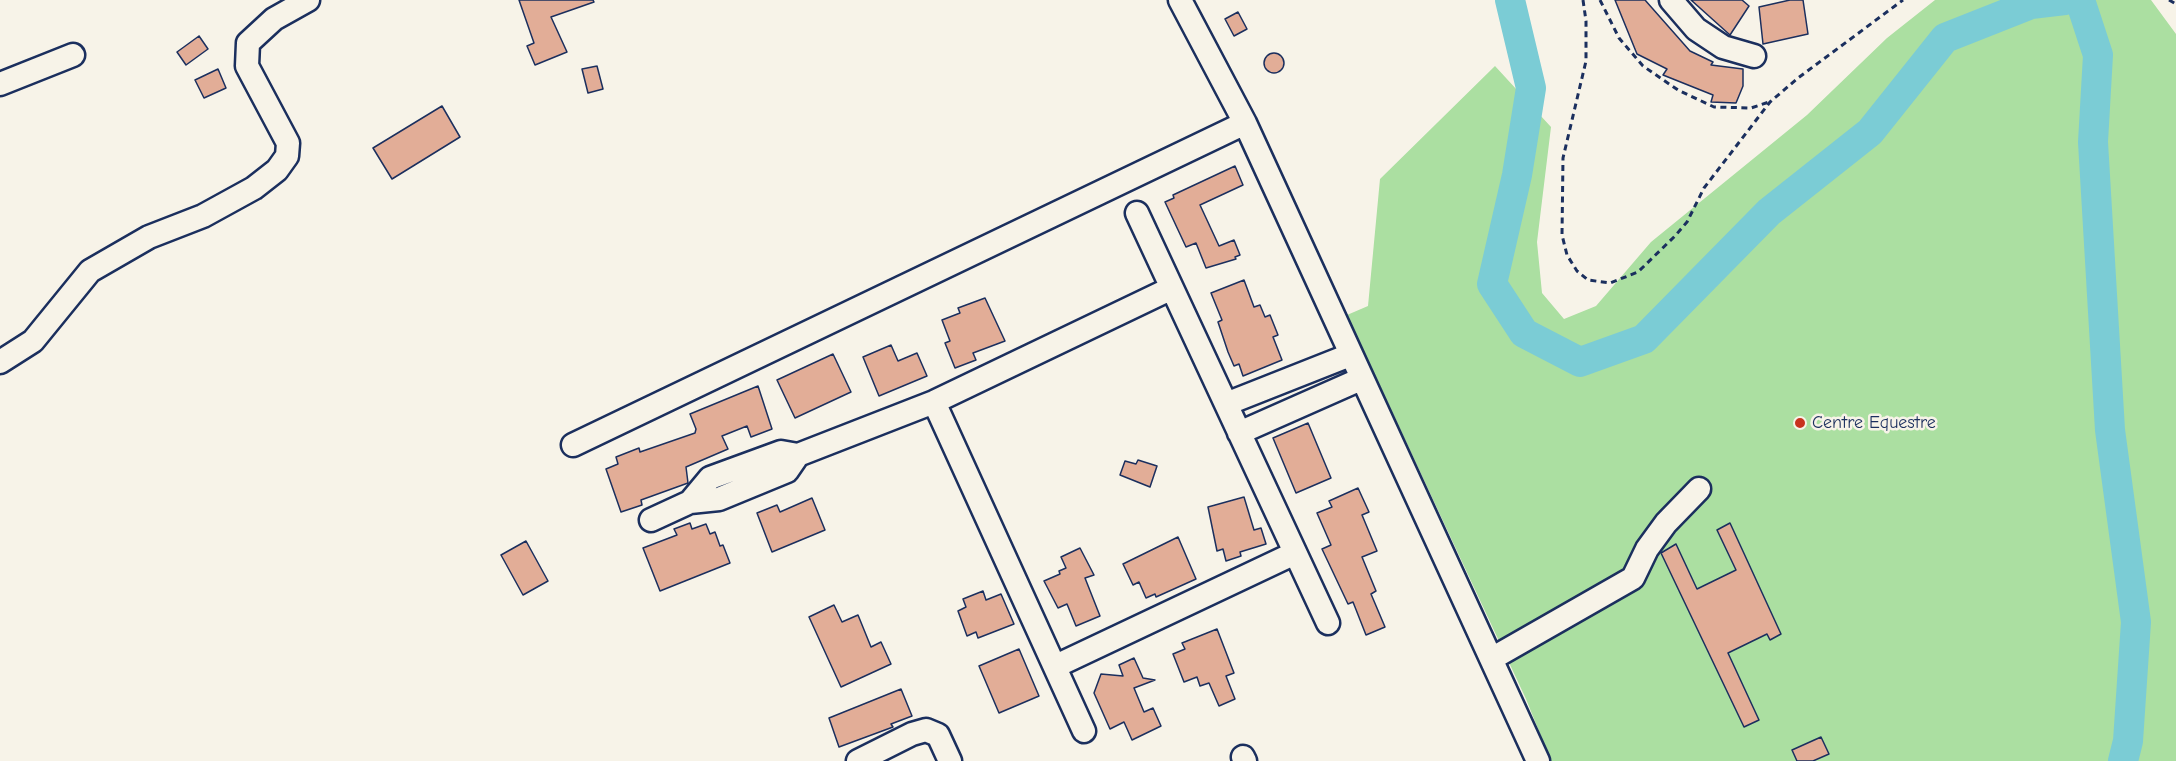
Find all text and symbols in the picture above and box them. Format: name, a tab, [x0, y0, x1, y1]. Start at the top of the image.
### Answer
place label: Centre Equestre	[1812, 412, 1936, 434]
marker: Centre Equestre	[1793, 416, 1807, 430]

